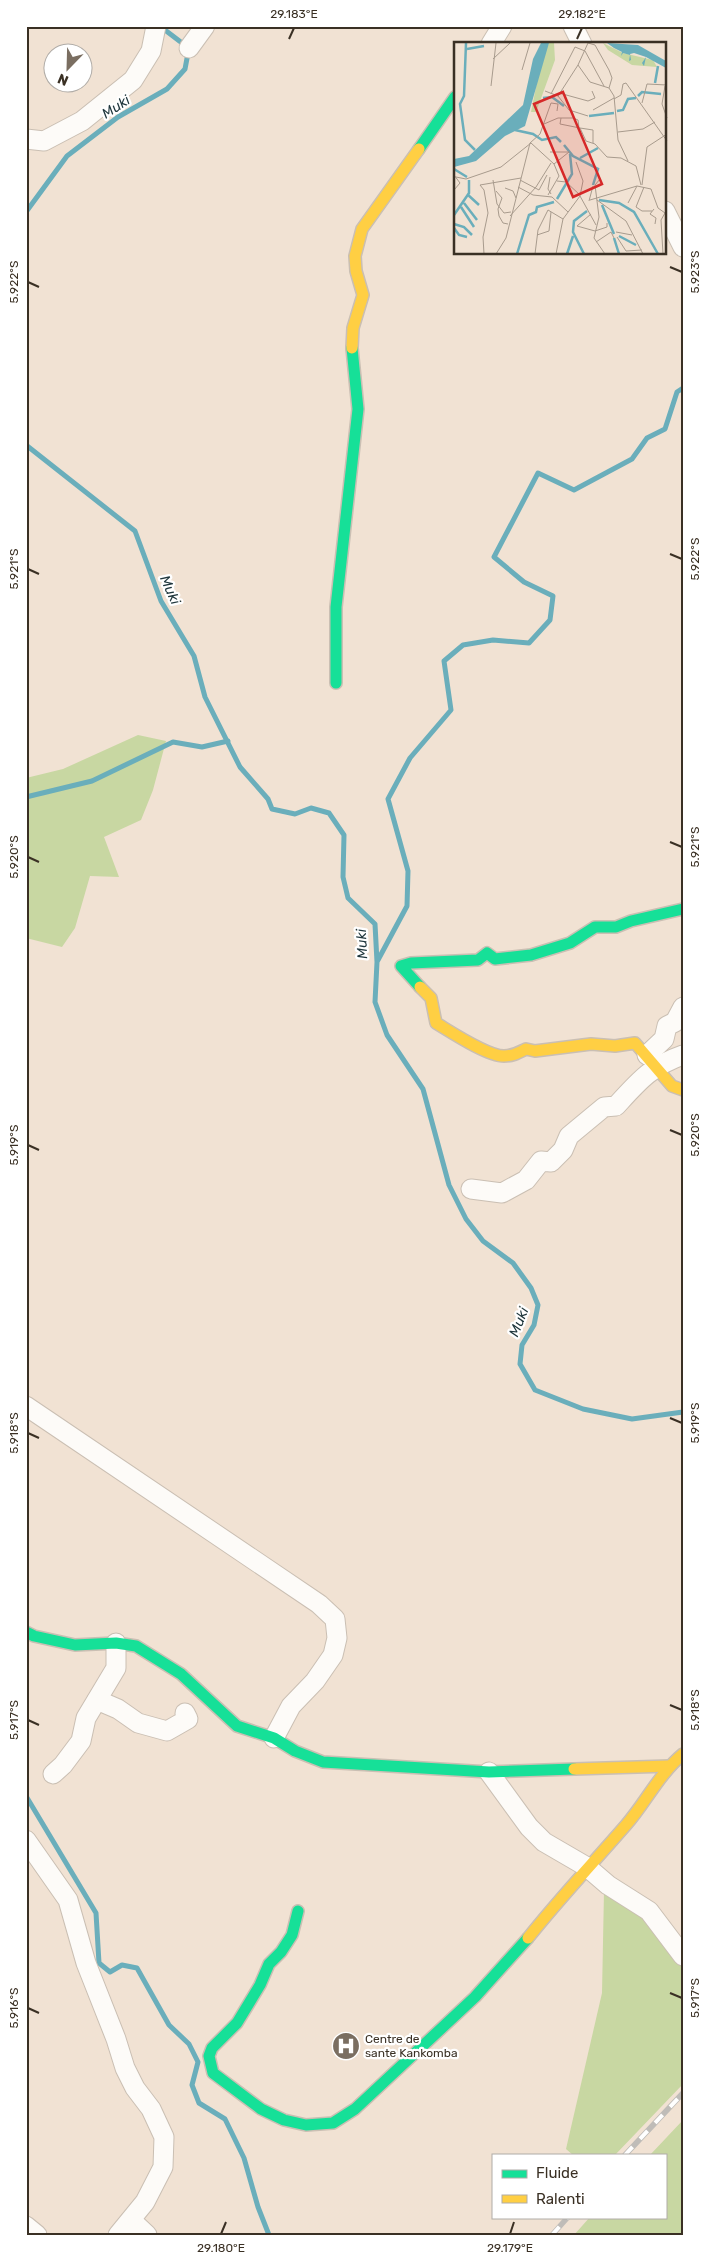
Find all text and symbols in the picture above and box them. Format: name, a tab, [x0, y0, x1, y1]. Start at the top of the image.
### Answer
text: 29.183°E	[270, 7, 318, 21]
text: 29.182°E	[558, 7, 606, 21]
north arrow	[42, 42, 92, 92]
inset map	[454, 42, 666, 255]
text: N	[55, 70, 71, 89]
water label: Muki	[99, 91, 134, 122]
text: 5.923°S	[688, 251, 702, 294]
text: 5.922°S	[7, 261, 21, 303]
text: 5.922°S	[688, 538, 702, 580]
text: 5.921°S	[7, 549, 21, 589]
water label: Muki	[156, 573, 184, 608]
text: 5.921°S	[688, 827, 702, 867]
text: 5.920°S	[7, 835, 21, 879]
water label: Muki	[353, 928, 371, 960]
text: 5.920°S	[688, 1113, 702, 1157]
text: 5.919°S	[7, 1125, 21, 1166]
water label: Muki	[505, 1304, 533, 1339]
text: 5.919°S	[688, 1403, 702, 1444]
text: 5.918°S	[7, 1412, 21, 1454]
text: 5.918°S	[688, 1689, 702, 1731]
text: 5.917°S	[7, 1700, 21, 1740]
text: 5.917°S	[688, 1978, 702, 2018]
text: 5.916°S	[7, 1987, 21, 2029]
hospital icon: Centre de sante Kankomba	[331, 2031, 361, 2061]
place label: Centre de sante Kankomba	[365, 2032, 458, 2060]
legend	[492, 2154, 666, 2218]
text: Fluide	[536, 2164, 578, 2182]
text: Ralenti	[536, 2190, 585, 2208]
text: 29.180°E	[197, 2241, 245, 2255]
text: 29.179°E	[487, 2241, 533, 2255]

